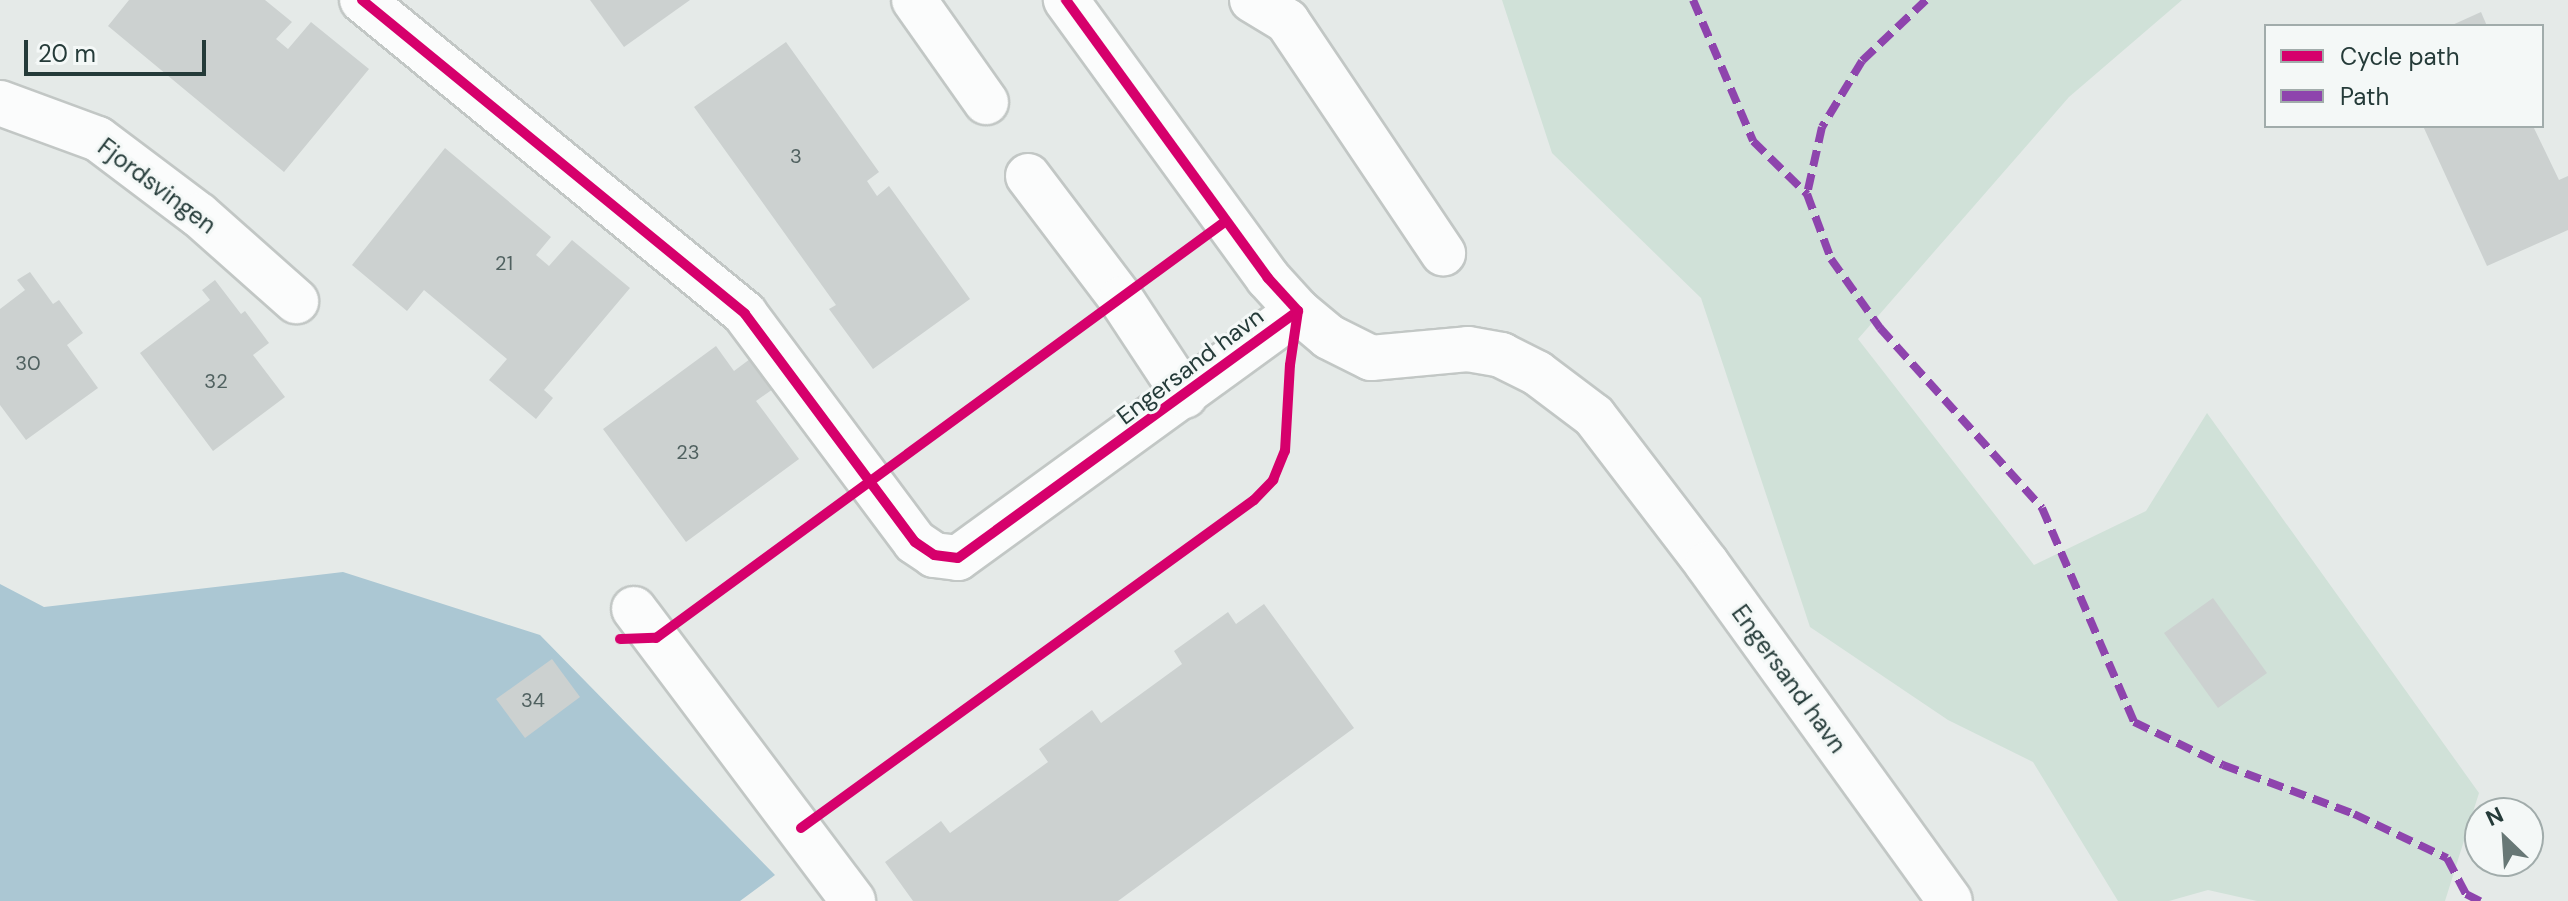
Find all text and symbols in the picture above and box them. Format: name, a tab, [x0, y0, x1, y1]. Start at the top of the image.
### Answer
scale bar	[28, 24, 210, 74]
legend	[2264, 24, 2544, 128]
text: 20 m	[38, 38, 96, 69]
text: Cycle path	[2340, 41, 2459, 72]
text: Path	[2340, 81, 2389, 112]
street label: Fjordsvingen	[92, 132, 222, 240]
house number: 3	[790, 144, 802, 168]
house number: 21	[495, 251, 513, 275]
street label: Engersand havn	[1111, 302, 1269, 430]
house number: 30	[15, 351, 41, 375]
house number: 32	[204, 369, 228, 393]
house number: 23	[676, 440, 700, 464]
street label: Engersand havn	[1726, 599, 1852, 759]
house number: 34	[521, 688, 545, 712]
north arrow	[2464, 797, 2544, 877]
text: N	[2481, 800, 2508, 833]

